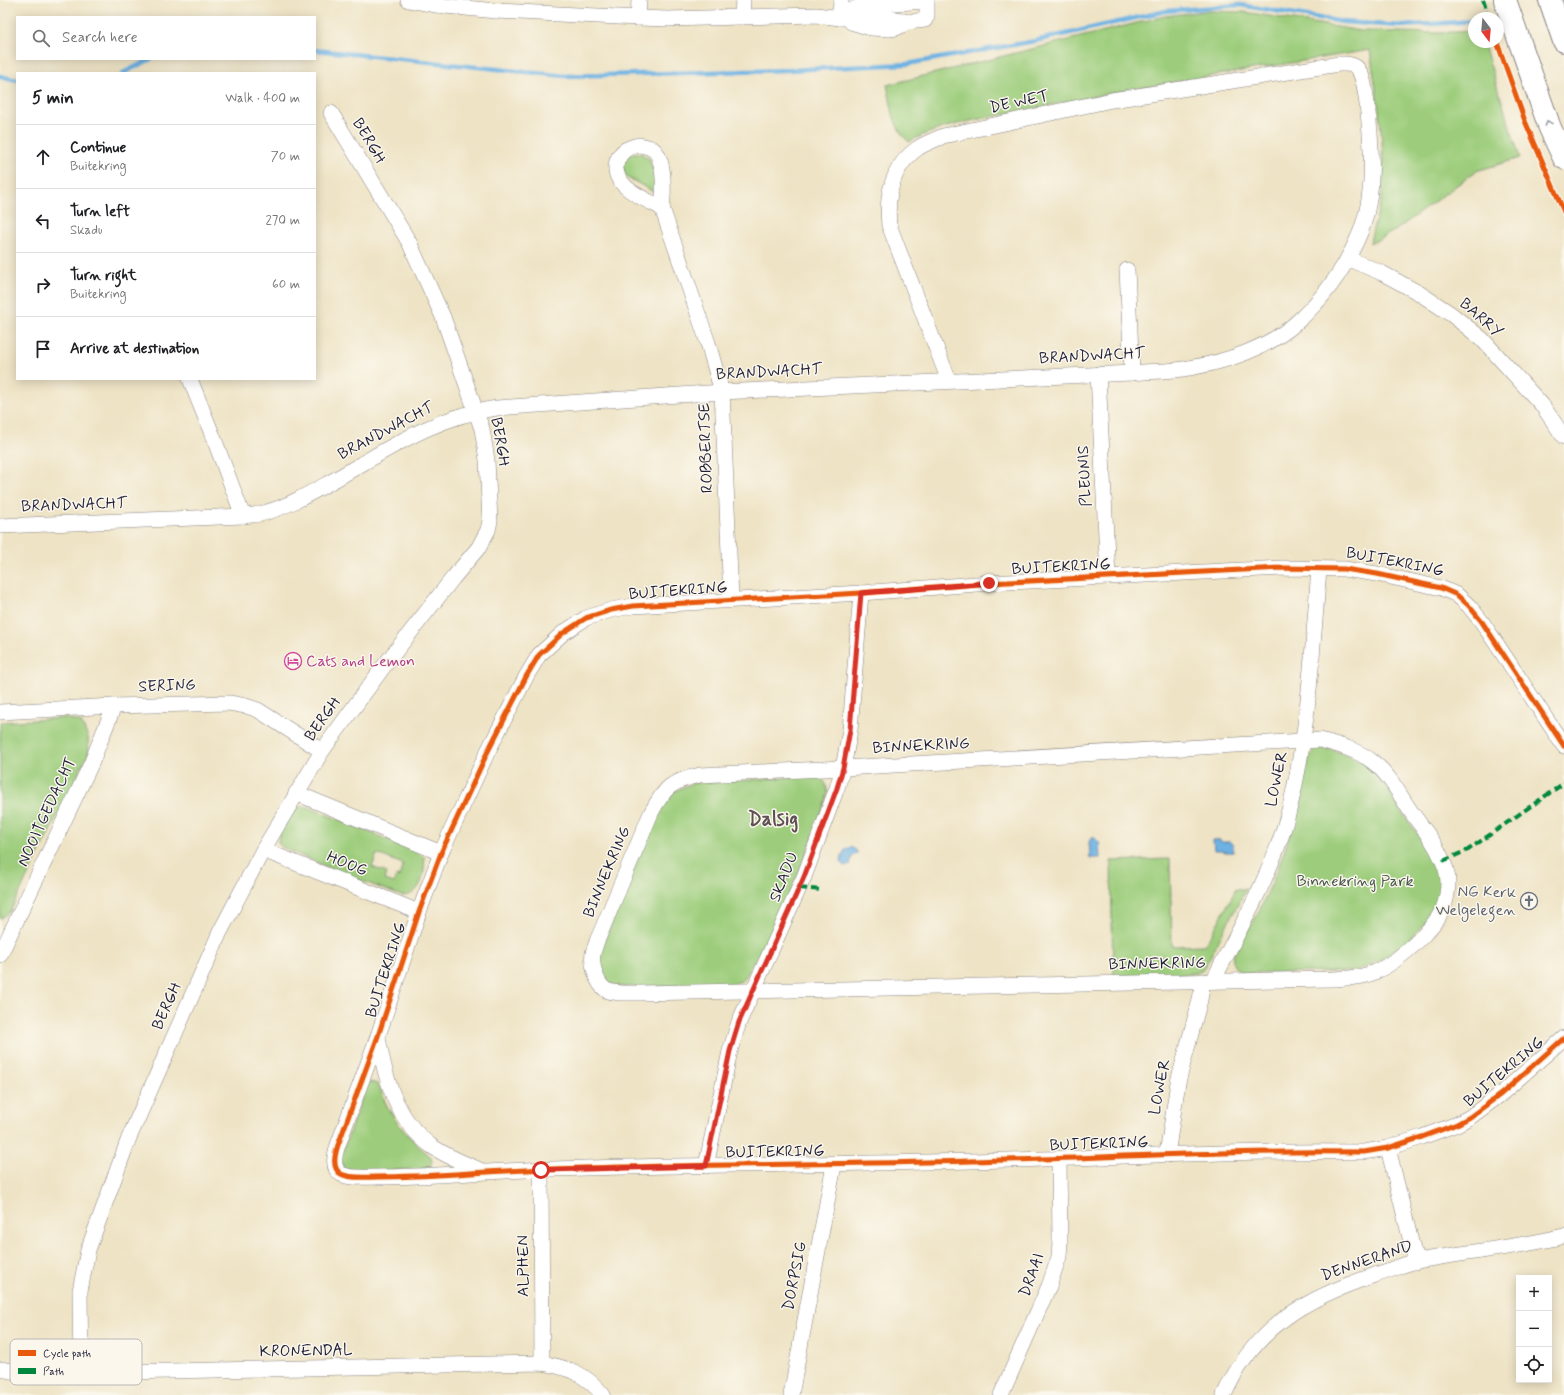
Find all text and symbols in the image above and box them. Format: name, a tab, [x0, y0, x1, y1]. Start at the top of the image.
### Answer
north arrow	[1468, 12, 1504, 48]
search box	[16, 16, 316, 60]
icon: search	[30, 27, 52, 49]
text: Search here	[62, 28, 138, 48]
street label: DE WET	[988, 86, 1050, 118]
text: 5 min	[32, 87, 74, 109]
text: Walk · 400 m	[225, 90, 300, 107]
street label: BERGH	[347, 114, 391, 168]
one-way arrow	[1544, 119, 1553, 126]
text: Continue	[70, 138, 126, 158]
icon: ahead	[32, 146, 54, 168]
text: 70 m	[271, 148, 300, 165]
text: Buitekring	[70, 158, 126, 175]
text: Turn left	[70, 202, 130, 222]
icon: left	[32, 210, 54, 232]
text: 270 m	[265, 212, 300, 229]
text: Skadu	[70, 222, 103, 239]
text: Turn right	[70, 266, 137, 286]
icon: right	[32, 274, 54, 296]
text: 60 m	[272, 276, 300, 293]
text: Buitekring	[70, 286, 126, 303]
street label: BARRY	[1455, 293, 1507, 343]
icon: arrive	[32, 338, 54, 360]
text: Arrive at destination	[70, 339, 199, 359]
street label: BRANDWACHT	[1039, 343, 1147, 369]
street label: BRANDWACHT	[716, 359, 824, 385]
street label: BRANDWACHT	[334, 396, 439, 465]
street label: ROBBERTSE	[694, 403, 718, 493]
street label: BERGH	[485, 416, 515, 468]
street label: PLEUNIS	[1073, 445, 1097, 507]
street label: BRANDWACHT	[21, 493, 128, 517]
street label: BUITEKRING	[1344, 542, 1446, 582]
street label: BUITEKRING	[1011, 554, 1111, 580]
route end	[980, 574, 998, 592]
street label: BUITEKRING	[628, 577, 728, 605]
hotel icon: Cats and Lemon	[283, 651, 303, 671]
place label: Cats and Lemon	[306, 651, 415, 672]
street label: SERING	[138, 675, 196, 697]
street label: BERGH	[300, 693, 346, 745]
street label: BINNEKRING	[872, 733, 970, 759]
street label: LOWER	[1261, 749, 1293, 809]
street label: NOOITGEDACHT	[13, 754, 81, 870]
district label: Dalsig	[748, 806, 798, 833]
street label: BINNEKRING	[578, 823, 636, 921]
street label: HOOG	[323, 846, 371, 882]
street label: SKADU	[765, 849, 803, 905]
park label: Binnekring Park	[1296, 871, 1414, 892]
place label: NG Kerk Welgelegen	[1435, 882, 1516, 922]
church icon: NG Kerk Welgelegen	[1519, 891, 1539, 911]
street label: BUITEKRING	[361, 920, 411, 1020]
street label: BINNEKRING	[1108, 953, 1206, 975]
street label: BERGH	[147, 979, 187, 1033]
street label: BUITEKRING	[1459, 1032, 1549, 1112]
street label: LOWER	[1144, 1057, 1176, 1117]
street label: BUITEKRING	[1049, 1132, 1149, 1156]
street label: BUITEKRING	[725, 1141, 825, 1163]
route start	[532, 1161, 550, 1179]
street label: ALPHEN	[513, 1235, 534, 1297]
street label: DENNERAND	[1318, 1236, 1416, 1286]
street label: DORPSIG	[778, 1239, 812, 1312]
street label: DRAAI	[1014, 1250, 1050, 1300]
map controls	[1516, 1275, 1552, 1383]
button: +	[1516, 1275, 1552, 1311]
button: −	[1516, 1311, 1552, 1347]
legend	[10, 1339, 142, 1385]
street label: KRONENDAL	[259, 1340, 353, 1362]
text: Cycle path	[43, 1347, 91, 1361]
button: locate	[1516, 1347, 1552, 1383]
text: Path	[43, 1365, 64, 1379]

